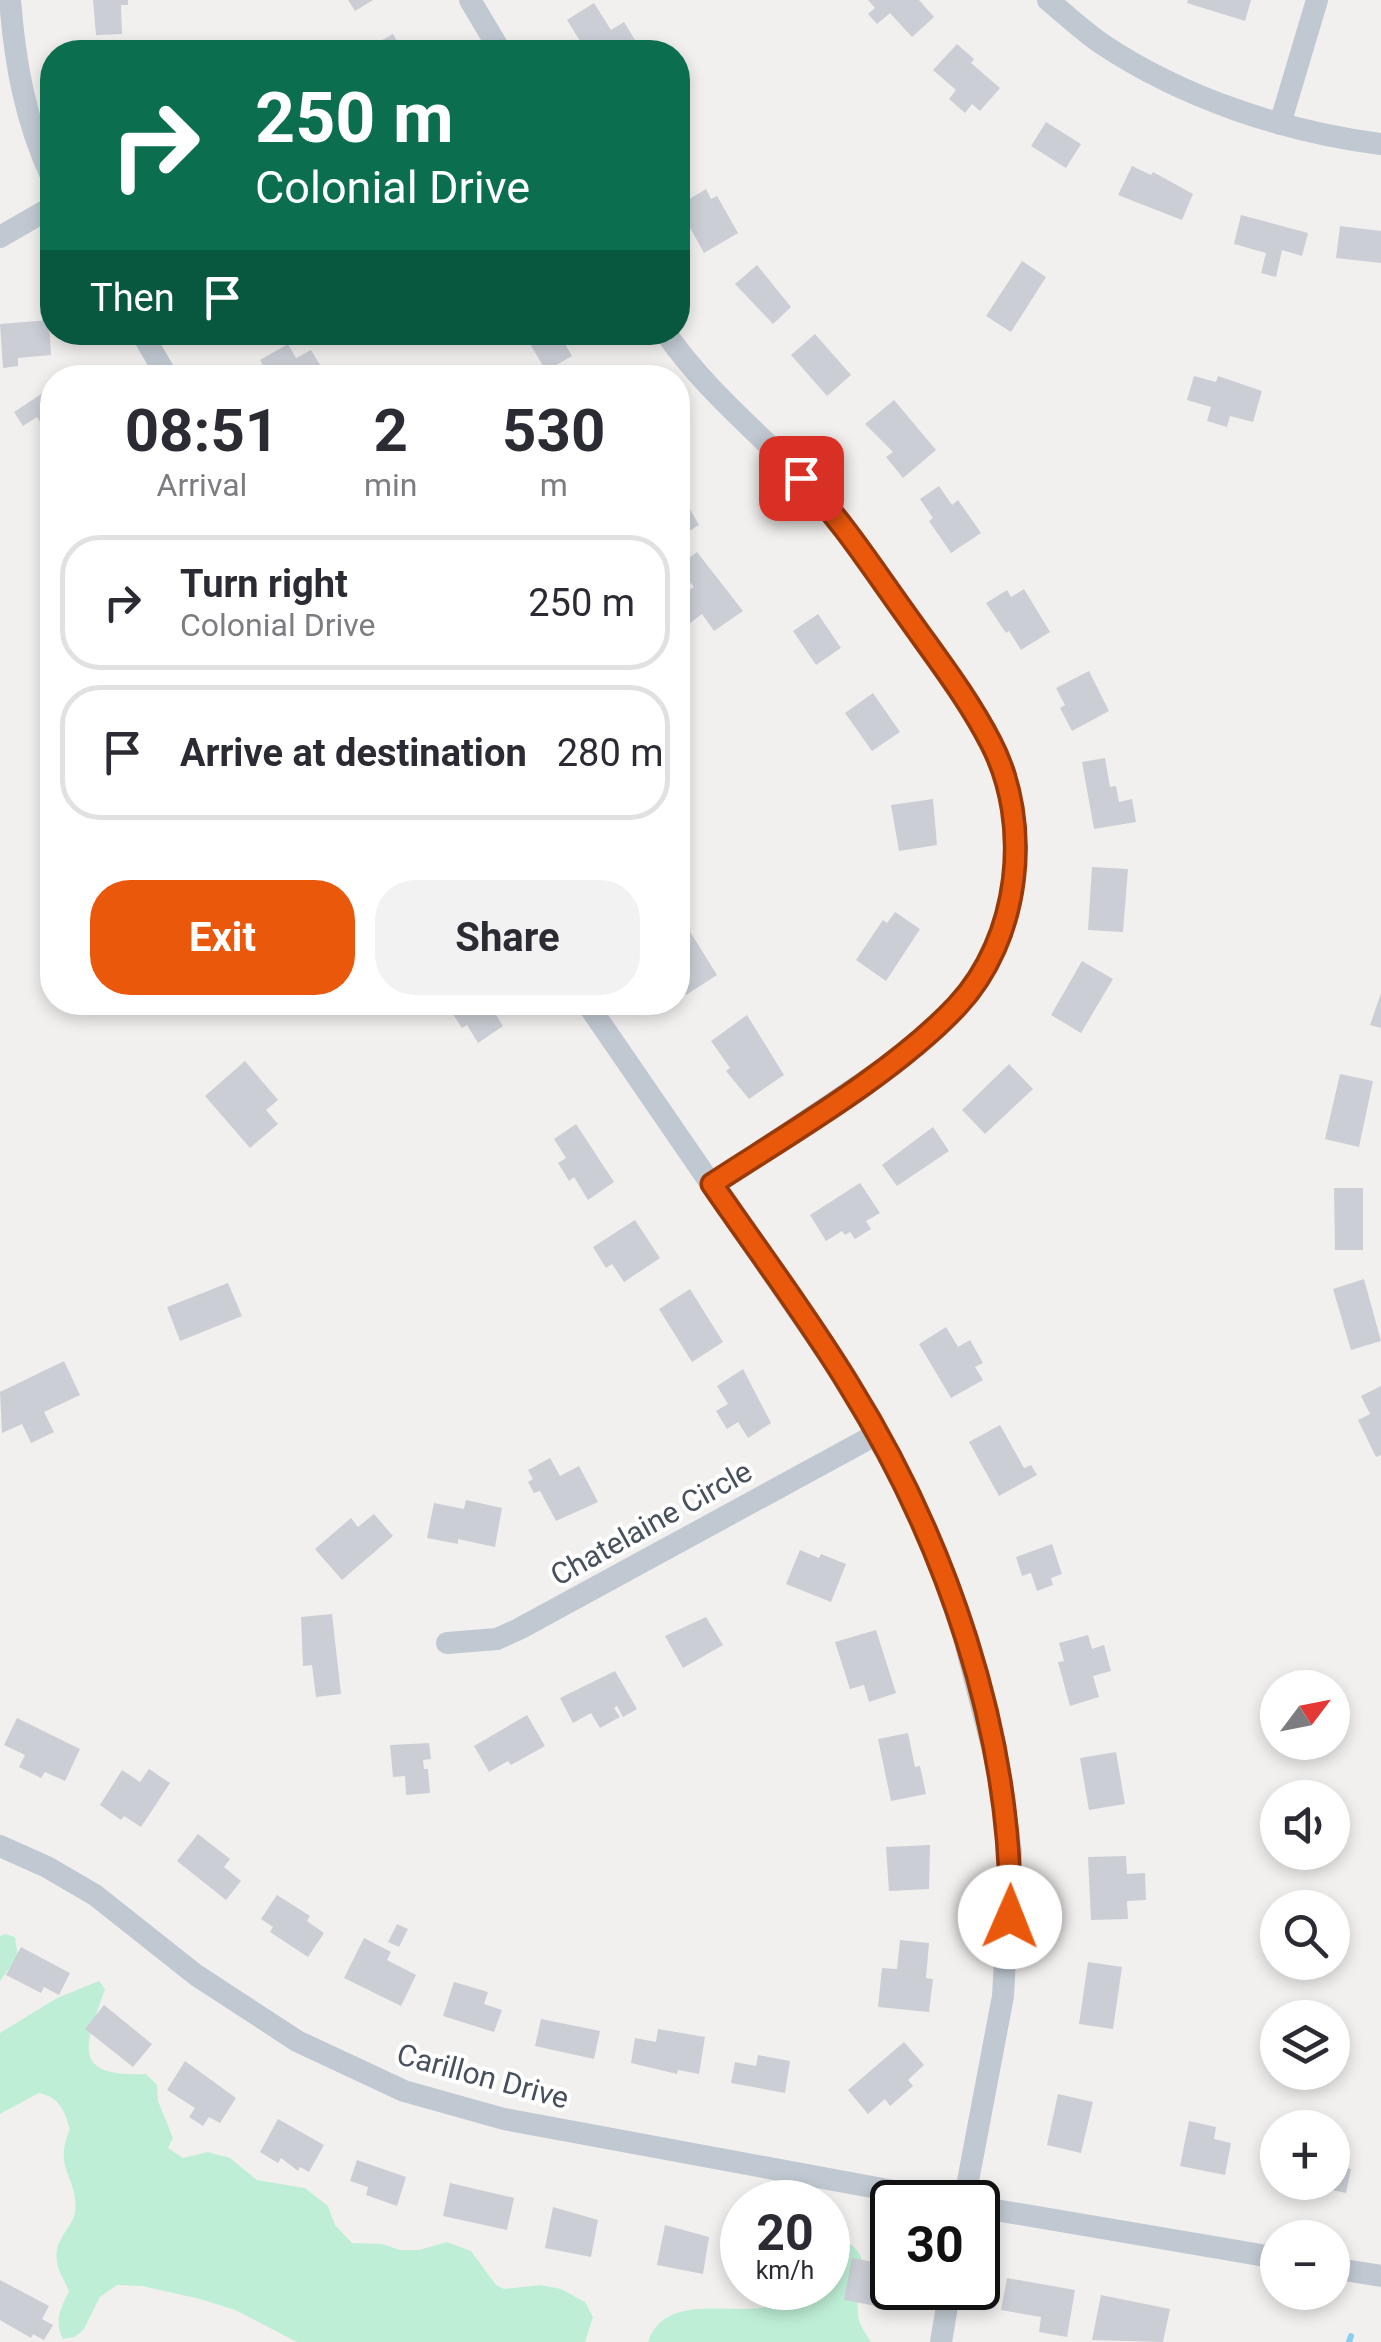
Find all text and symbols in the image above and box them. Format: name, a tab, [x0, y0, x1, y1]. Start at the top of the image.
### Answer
text: 250 m	[255, 77, 454, 159]
icon: right	[90, 80, 220, 210]
text: Colonial Drive	[255, 161, 530, 214]
icon: arrive	[195, 270, 250, 325]
text: Then	[90, 276, 175, 320]
text: 08:51	[125, 395, 279, 466]
text: 2	[373, 395, 408, 466]
text: 530	[502, 395, 605, 466]
pin	[759, 436, 844, 521]
icon: arrive	[774, 451, 829, 506]
text: Arrival	[157, 466, 247, 504]
text: min	[364, 466, 417, 504]
text: m	[540, 466, 568, 504]
text: Turn right	[180, 562, 348, 606]
icon: right	[95, 575, 150, 630]
text: 250 m	[528, 581, 635, 625]
text: Colonial Drive	[180, 606, 376, 644]
icon: arrive	[95, 725, 150, 780]
text: Arrive at destination	[180, 731, 527, 775]
text: 280 m	[557, 731, 664, 775]
button: Exit	[90, 880, 355, 995]
button: Share	[375, 880, 640, 995]
street label: Chatelaine Circle	[544, 1453, 758, 1593]
north arrow	[1260, 1670, 1350, 1760]
map controls	[1260, 1670, 1350, 2310]
button: sound	[1260, 1780, 1350, 1870]
position arrow	[958, 1865, 1062, 1969]
button: search	[1260, 1890, 1350, 1980]
button: layers	[1260, 2000, 1350, 2090]
street label: Carillon Drive	[393, 2036, 573, 2116]
button: +	[1260, 2110, 1350, 2200]
speed limit sign: 30	[870, 2180, 1000, 2310]
text: 20	[756, 2204, 814, 2262]
button: −	[1260, 2220, 1350, 2310]
text: km/h	[756, 2256, 814, 2285]

